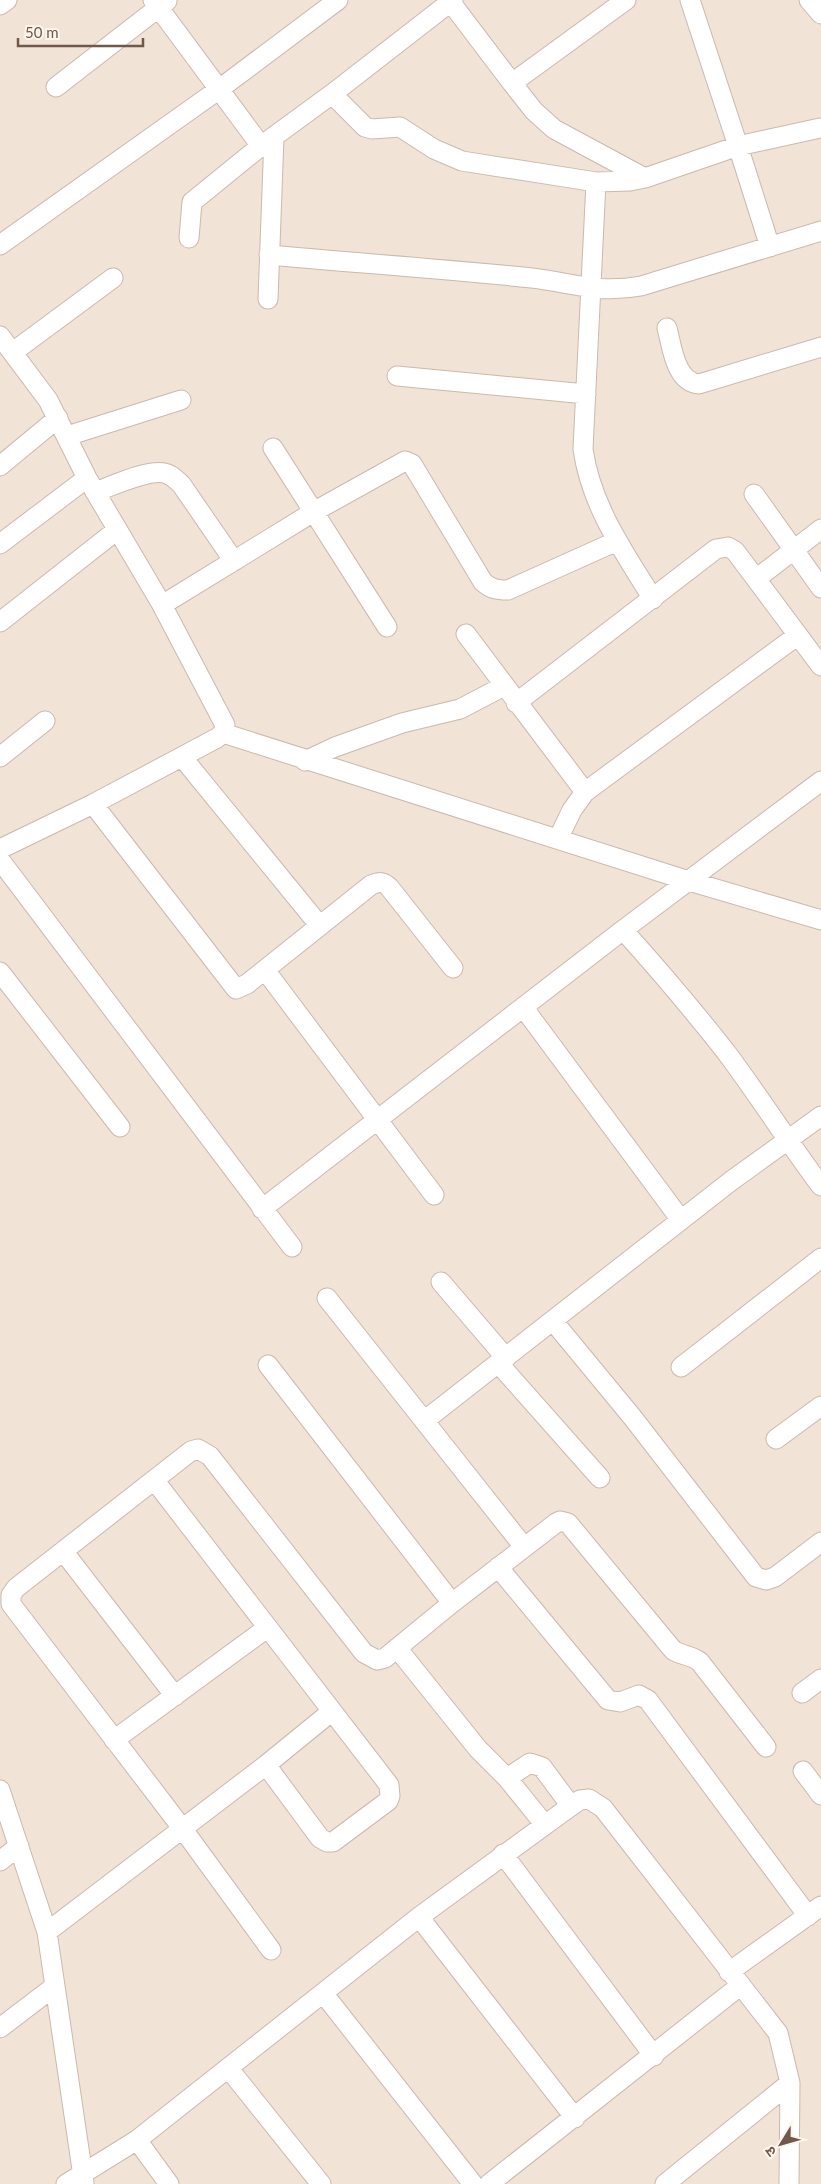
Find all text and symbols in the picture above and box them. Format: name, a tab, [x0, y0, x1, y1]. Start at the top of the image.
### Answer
scale bar	[18, 15, 142, 47]
text: 50 m	[25, 23, 59, 41]
north arrow	[756, 2119, 806, 2169]
text: उ	[760, 2143, 779, 2161]

